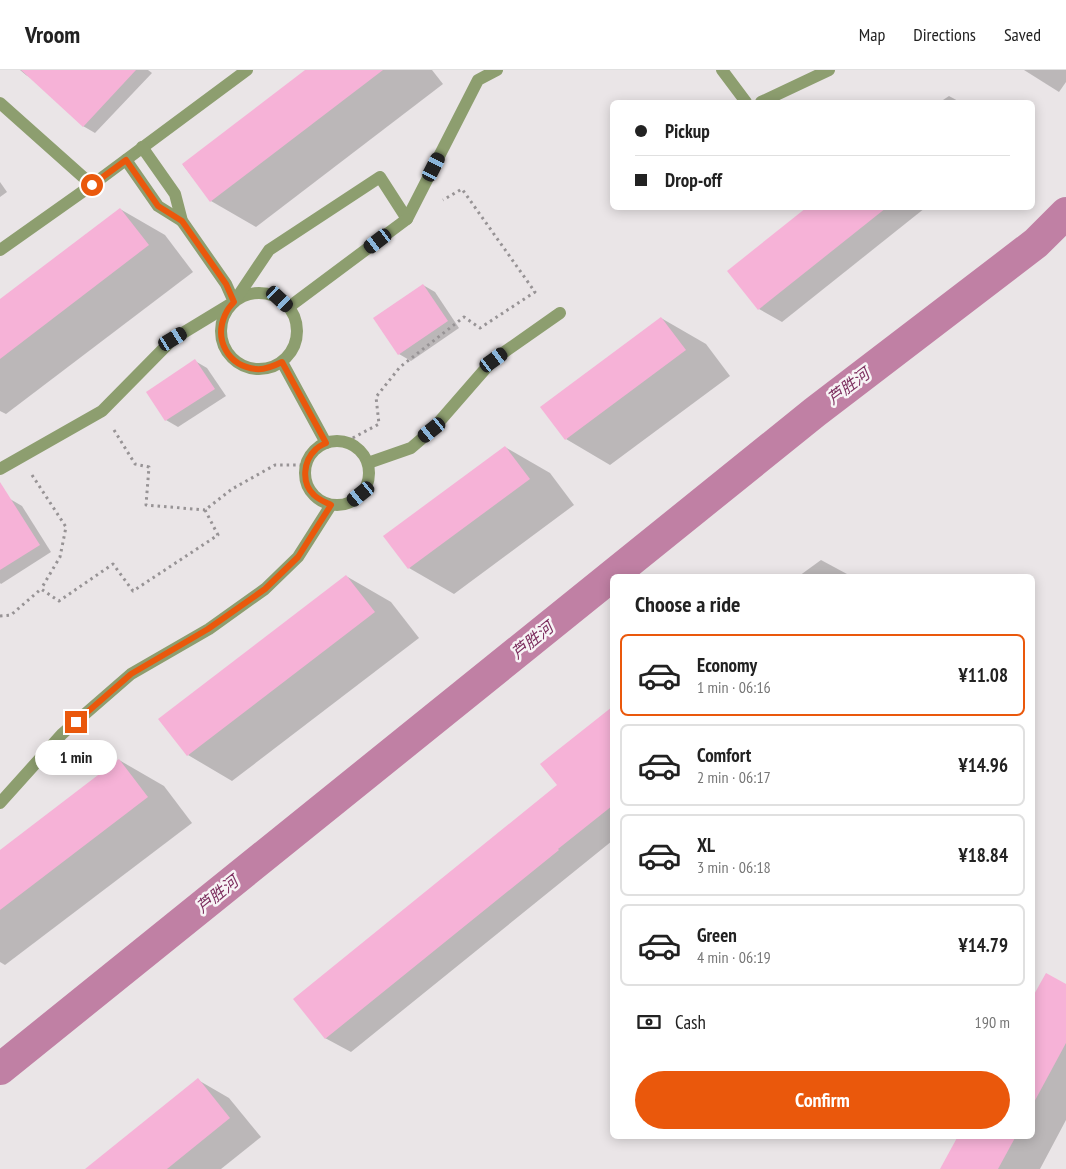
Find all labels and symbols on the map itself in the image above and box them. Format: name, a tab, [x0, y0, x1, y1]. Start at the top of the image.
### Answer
car	[420, 150, 447, 184]
route start	[81, 174, 103, 196]
car	[361, 226, 394, 256]
car	[263, 283, 296, 315]
car	[156, 325, 189, 353]
car	[477, 345, 510, 375]
water label: 芦胜河	[823, 362, 876, 408]
car	[415, 415, 448, 445]
car	[344, 479, 377, 509]
water label: 芦胜河	[507, 615, 559, 663]
route end	[65, 711, 87, 733]
callout: 1 min	[35, 740, 117, 774]
water label: 芦胜河	[192, 869, 244, 917]

